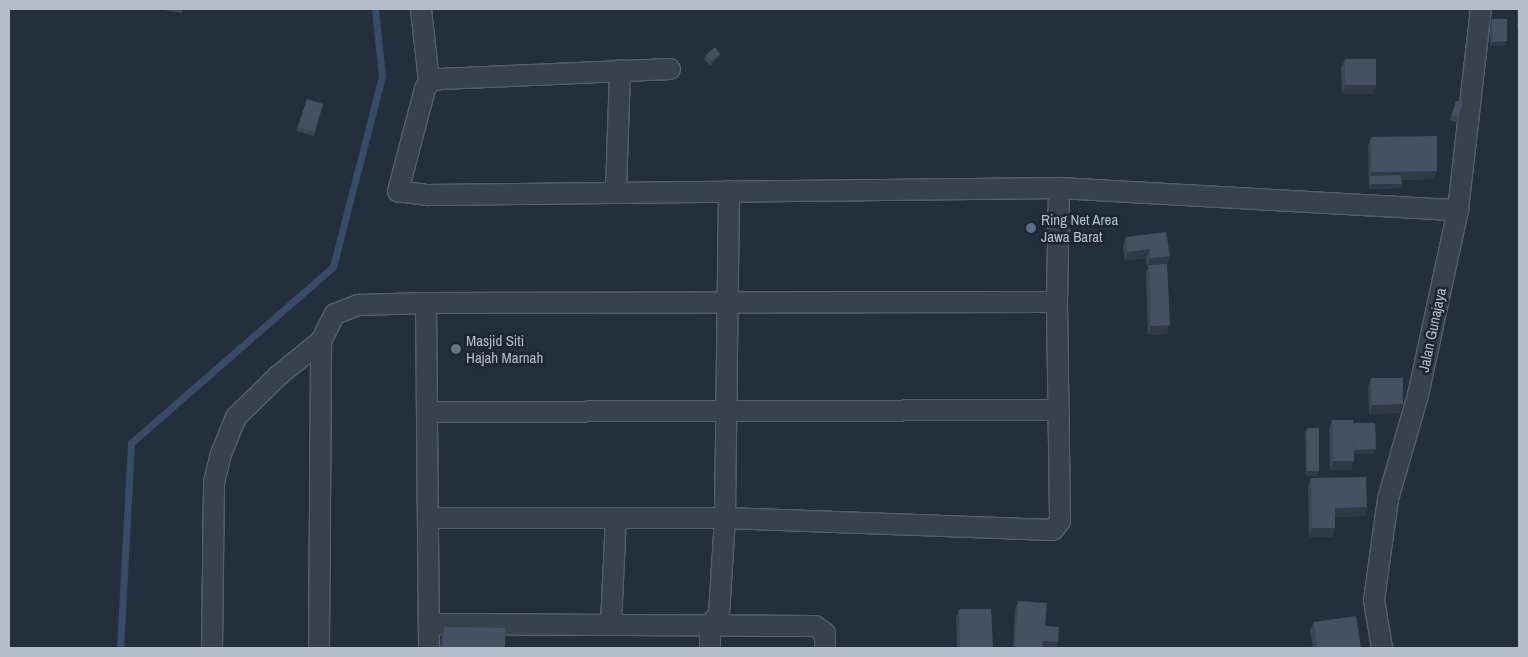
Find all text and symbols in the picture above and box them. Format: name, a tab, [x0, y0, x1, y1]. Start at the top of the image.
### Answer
place label: Ring Net Area Jawa Barat	[1041, 210, 1119, 245]
marker: Ring Net Area Jawa Barat	[1025, 222, 1037, 234]
street label: Jalan Gunajaya	[1414, 286, 1450, 374]
place label: Masjid Siti Hajah Marnah	[466, 331, 543, 366]
marker: Masjid Siti Hajah Marnah	[450, 343, 462, 355]

